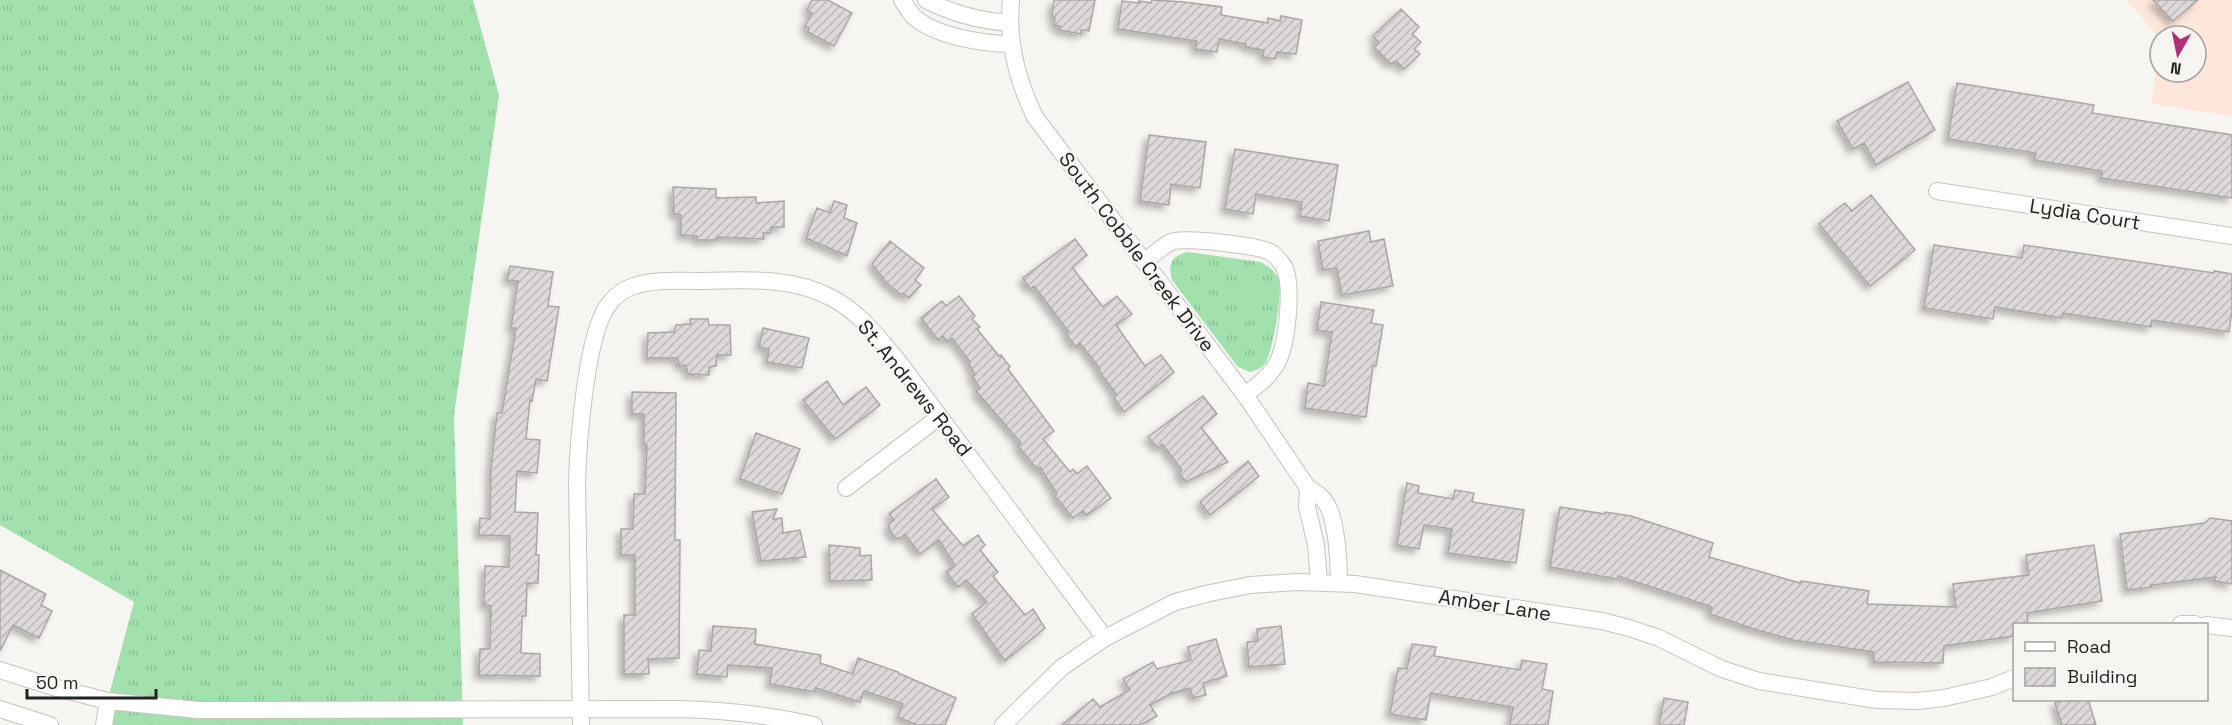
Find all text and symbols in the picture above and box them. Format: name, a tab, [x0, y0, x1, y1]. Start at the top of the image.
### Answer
north arrow	[2148, 24, 2208, 84]
text: N	[2169, 57, 2183, 80]
street label: South Cobble Creek Drive	[1053, 147, 1221, 357]
street label: Lydia Court	[2028, 192, 2142, 236]
street label: St. Andrews Road	[852, 315, 978, 461]
street label: Amber Lane	[1437, 583, 1553, 627]
legend	[2013, 623, 2208, 701]
text: Road	[2067, 635, 2111, 658]
scale bar	[27, 662, 156, 700]
text: Building	[2067, 665, 2137, 688]
text: 50 m	[36, 671, 78, 694]

